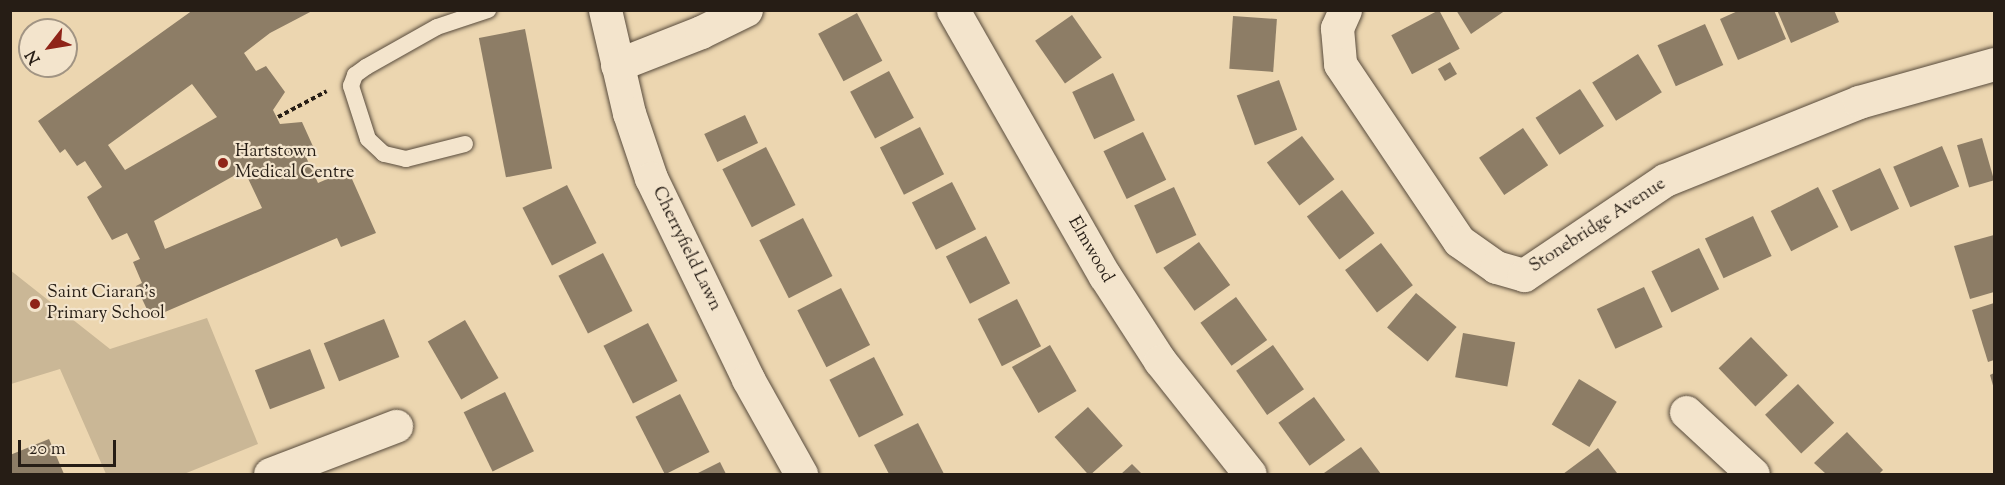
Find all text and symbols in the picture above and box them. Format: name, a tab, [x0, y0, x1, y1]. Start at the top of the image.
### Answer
north arrow	[18, 18, 78, 78]
text: N	[21, 45, 47, 68]
place label: Hartstown Medical Centre	[235, 142, 354, 184]
marker: Hartstown Medical Centre	[216, 156, 230, 170]
street label: Stonebridge Avenue	[1526, 174, 1670, 278]
street label: Cherryfield Lawn	[647, 183, 725, 315]
street label: Elmwood	[1062, 213, 1118, 287]
place label: Saint Ciaran's Primary School	[47, 283, 165, 326]
marker: Saint Ciaran's Primary School	[28, 297, 42, 311]
scale bar	[21, 428, 118, 466]
text: 20 m	[29, 437, 66, 463]

